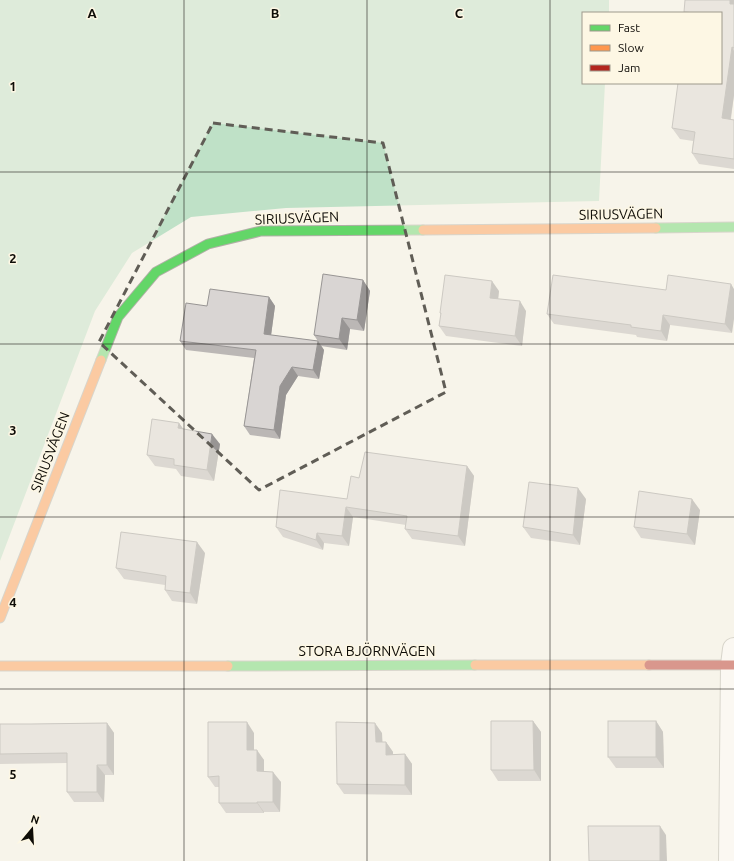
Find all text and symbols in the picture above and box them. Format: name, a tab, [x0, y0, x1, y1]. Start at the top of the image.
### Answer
text: A	[87, 6, 97, 20]
text: B	[271, 6, 280, 20]
text: C	[455, 6, 464, 20]
legend	[582, 12, 722, 84]
text: Fast	[618, 21, 640, 34]
text: Slow	[618, 41, 644, 54]
text: Jam	[618, 61, 640, 74]
text: 1	[9, 79, 17, 93]
street label: SIRIUSVÄGEN	[579, 205, 663, 223]
street label: SIRIUSVÄGEN	[255, 209, 339, 227]
text: 2	[9, 251, 17, 265]
street label: SIRIUSVÄGEN	[27, 410, 73, 494]
text: 3	[9, 423, 17, 437]
text: 4	[9, 595, 17, 609]
street label: STORA BJÖRNVÄGEN	[299, 642, 435, 659]
text: 5	[9, 767, 17, 781]
north arrow	[12, 809, 52, 849]
text: N	[29, 813, 41, 826]

